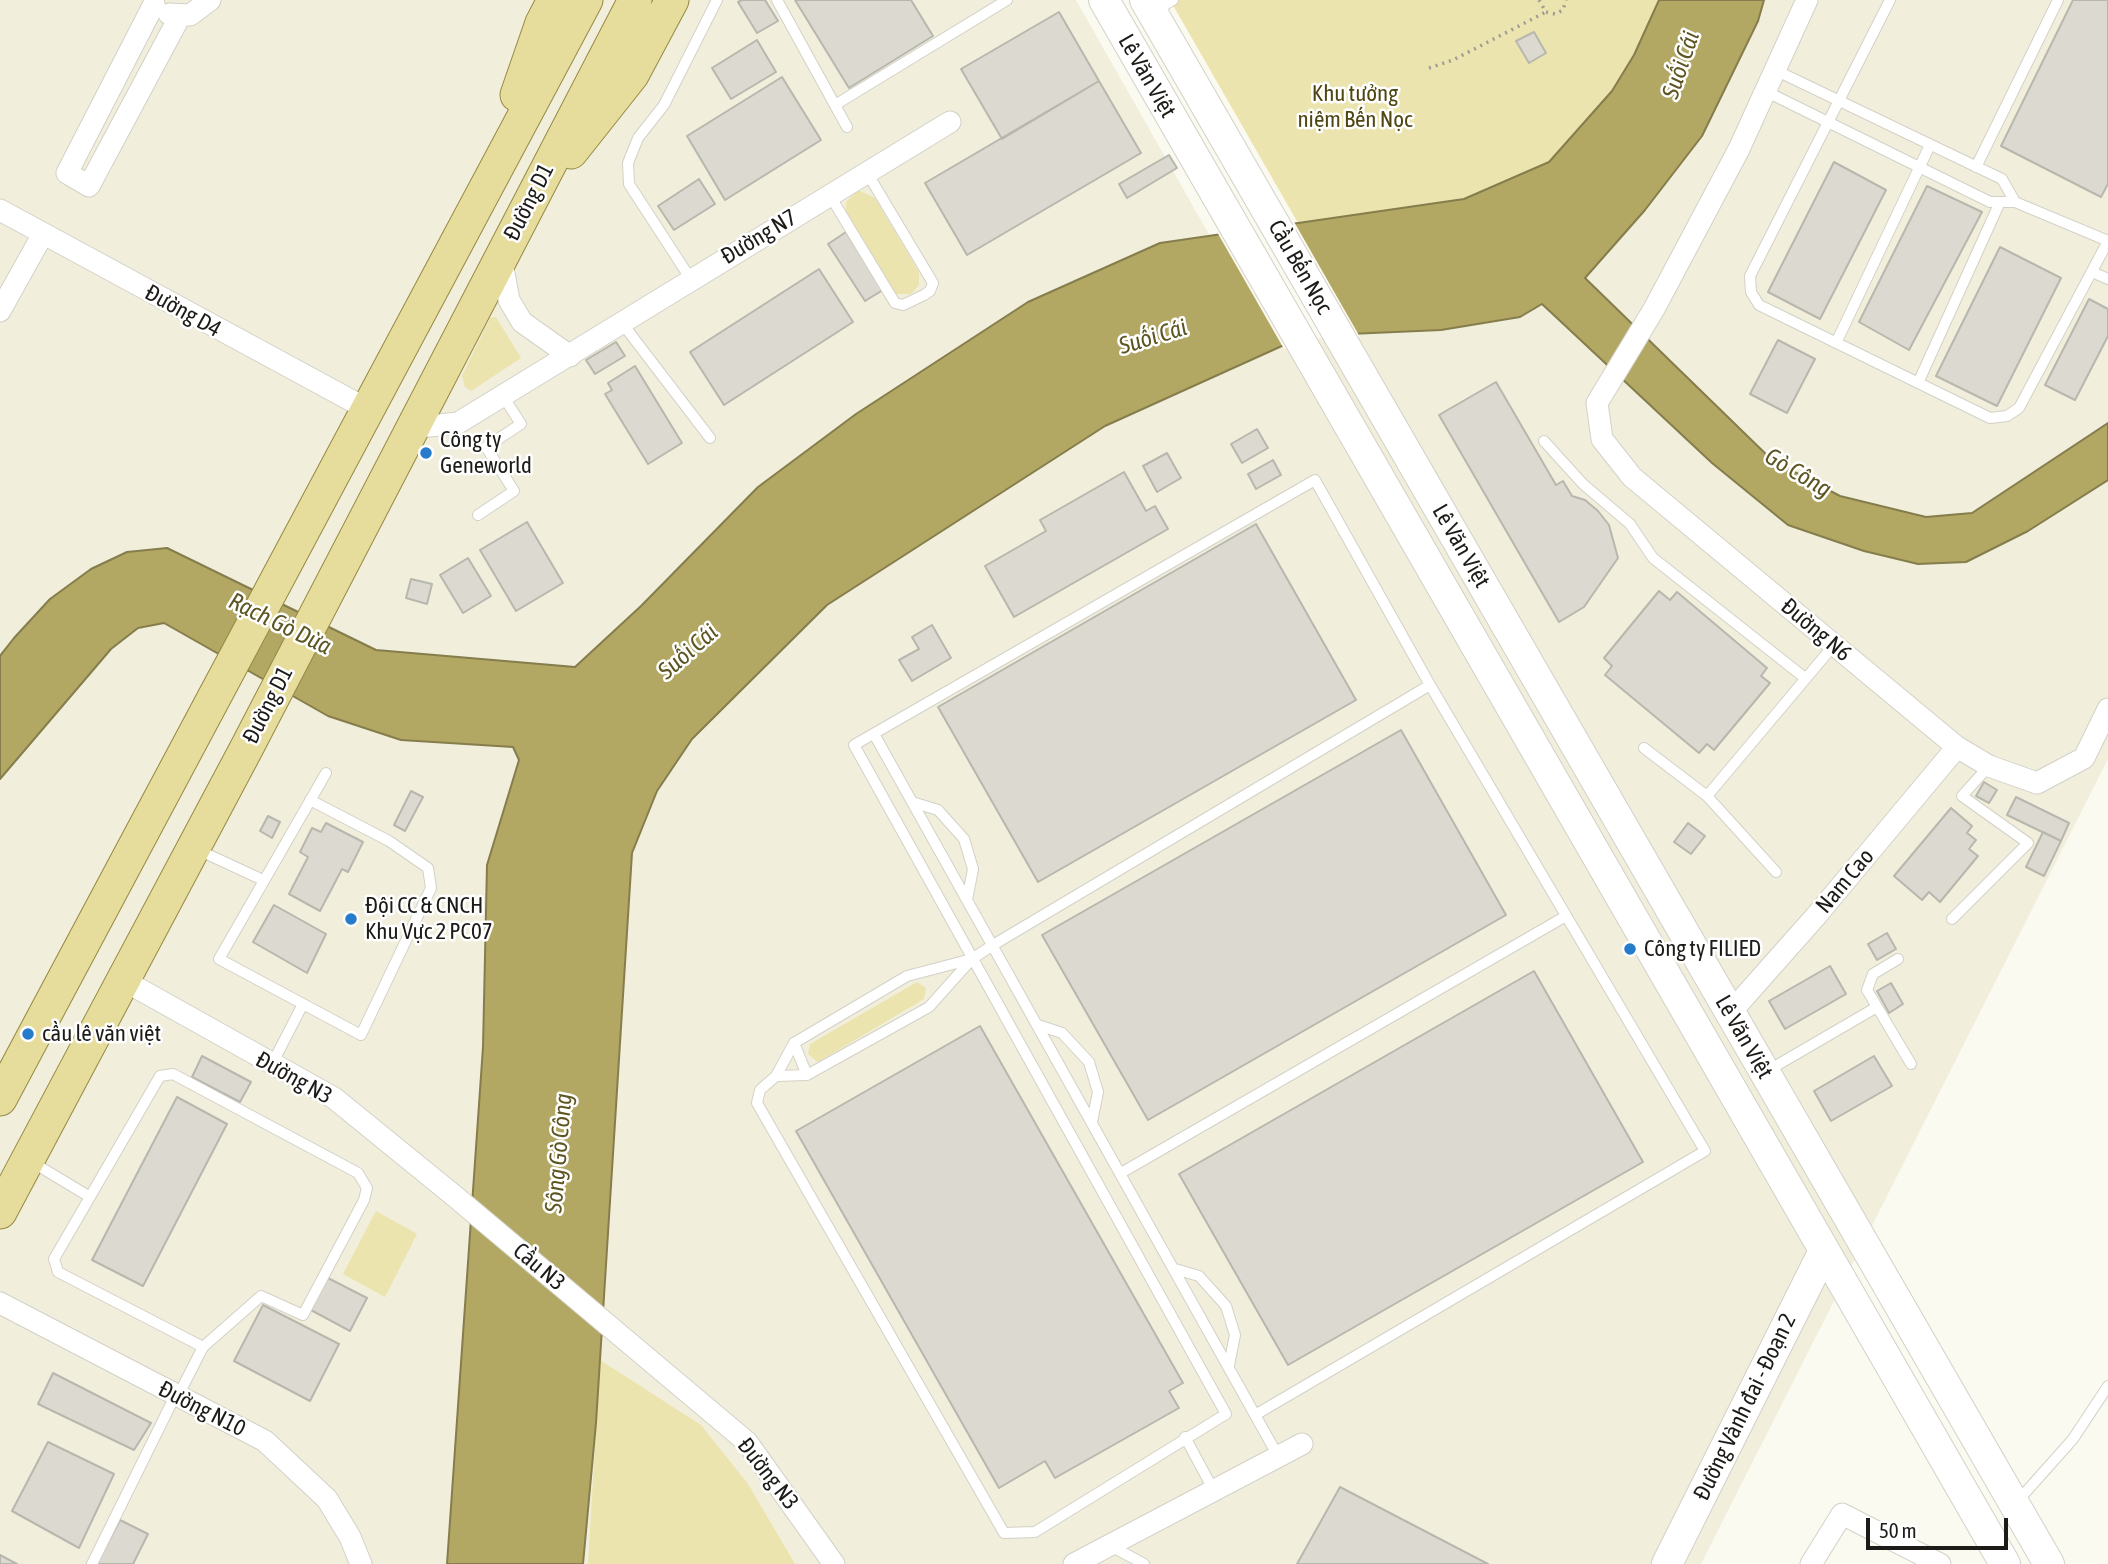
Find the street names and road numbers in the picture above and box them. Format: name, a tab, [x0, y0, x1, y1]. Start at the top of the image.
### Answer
street label: Lê Văn Việt	[1112, 29, 1182, 123]
street label: Đường D1	[498, 159, 560, 245]
street label: Đường N7	[716, 204, 802, 270]
street label: Cầu Bến Nọc	[1262, 215, 1338, 319]
street label: Đường D4	[140, 279, 226, 343]
street label: Lê Văn Việt	[1426, 499, 1496, 593]
street label: Đường N6	[1775, 593, 1857, 667]
street label: Đường D1	[237, 662, 299, 748]
street label: Nam Cao	[1810, 843, 1880, 919]
street label: Lê Văn Việt	[1709, 990, 1779, 1084]
street label: Đường N3	[251, 1046, 337, 1110]
street label: Cầu N3	[507, 1237, 571, 1297]
street label: Đường Vành đai - Đoạn 2	[1688, 1309, 1802, 1505]
street label: Đường N10	[154, 1375, 250, 1443]
street label: Đường N3	[731, 1433, 805, 1515]

